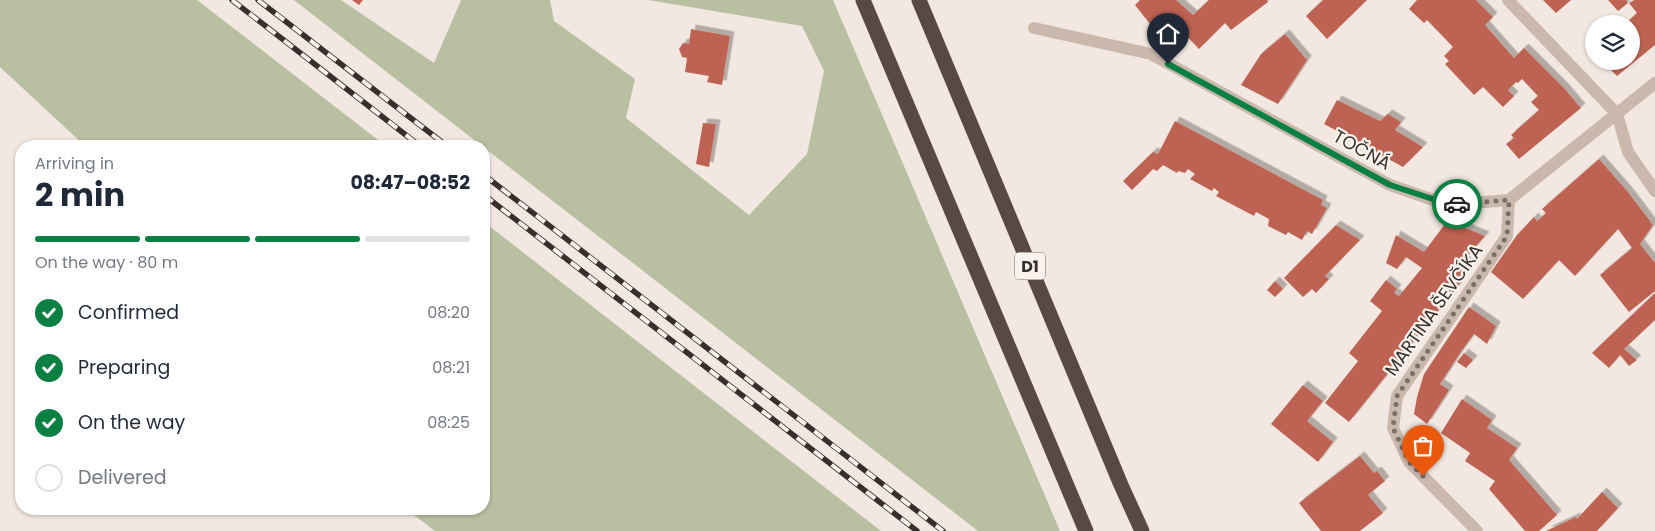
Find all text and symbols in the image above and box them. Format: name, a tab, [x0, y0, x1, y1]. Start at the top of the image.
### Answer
pin	[1147, 13, 1189, 64]
map controls	[1585, 15, 1640, 70]
button: layers	[1585, 15, 1640, 70]
icon: home	[1154, 20, 1182, 48]
street label: TOČNÁ	[1329, 123, 1396, 176]
text: Arriving in	[35, 152, 114, 175]
text: 08:47–08:52	[350, 169, 470, 196]
text: 2 min	[35, 172, 125, 217]
courier	[1432, 179, 1482, 229]
icon: car	[1443, 190, 1471, 218]
street label: MARTINA ŠEVČÍKA	[1379, 239, 1488, 381]
text: On the way · 80 m	[35, 251, 178, 274]
road number: D1	[1015, 252, 1045, 280]
icon: check	[35, 299, 63, 327]
text: Confirmed	[78, 299, 179, 326]
text: 08:20	[427, 301, 470, 324]
icon: check	[35, 354, 63, 382]
text: Preparing	[78, 354, 170, 381]
text: 08:21	[432, 356, 470, 379]
icon: check	[35, 409, 63, 437]
text: On the way	[78, 409, 185, 436]
text: 08:25	[427, 411, 470, 434]
pin	[1402, 425, 1444, 476]
icon: bag	[1409, 432, 1437, 460]
text: Delivered	[78, 464, 167, 491]

